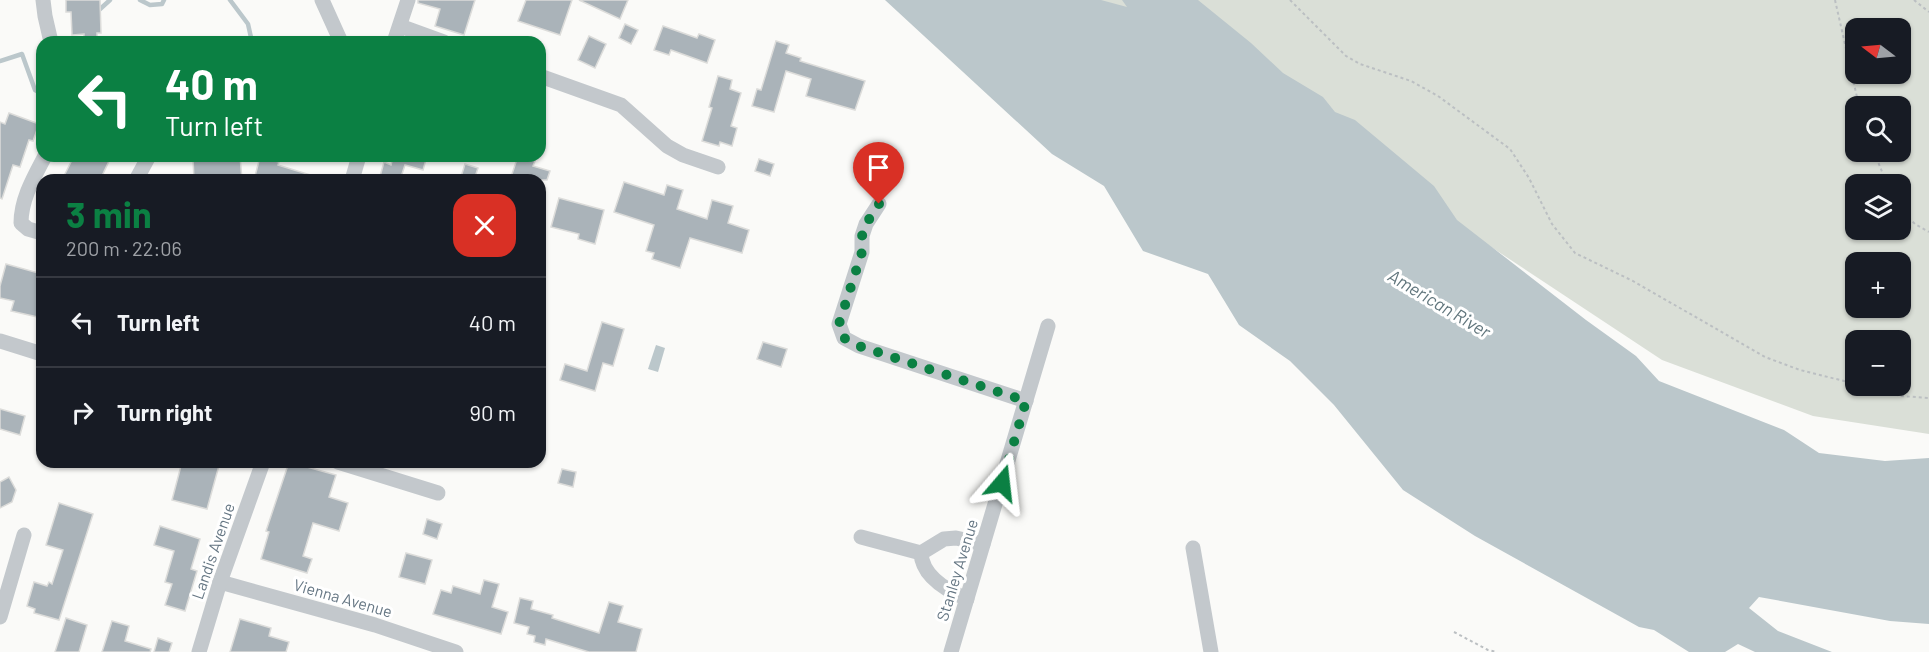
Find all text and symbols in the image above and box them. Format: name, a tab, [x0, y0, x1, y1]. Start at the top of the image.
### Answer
north arrow	[1845, 18, 1911, 84]
map controls	[1845, 18, 1911, 396]
text: 40 m	[165, 58, 258, 108]
icon: left	[66, 60, 144, 138]
button: search	[1845, 96, 1911, 162]
text: Turn left	[165, 109, 263, 141]
pin	[853, 142, 904, 204]
icon: arrive	[862, 151, 895, 184]
button: layers	[1845, 174, 1911, 240]
text: 3 min	[66, 192, 152, 235]
button: close	[453, 194, 516, 257]
text: 200 m · 22:06	[66, 236, 182, 260]
button: +	[1845, 252, 1911, 318]
water label: American River	[1384, 264, 1495, 343]
icon: left	[66, 306, 99, 339]
text: Turn left	[117, 309, 200, 335]
text: 40 m	[469, 309, 516, 335]
button: −	[1845, 330, 1911, 396]
icon: right	[66, 396, 99, 429]
text: Turn right	[117, 399, 212, 425]
text: 90 m	[470, 399, 516, 425]
position arrow	[970, 451, 1034, 515]
street label: Landis Avenue	[187, 500, 238, 601]
street label: Stanley Avenue	[932, 517, 981, 623]
street label: Vienna Avenue	[292, 574, 395, 621]

